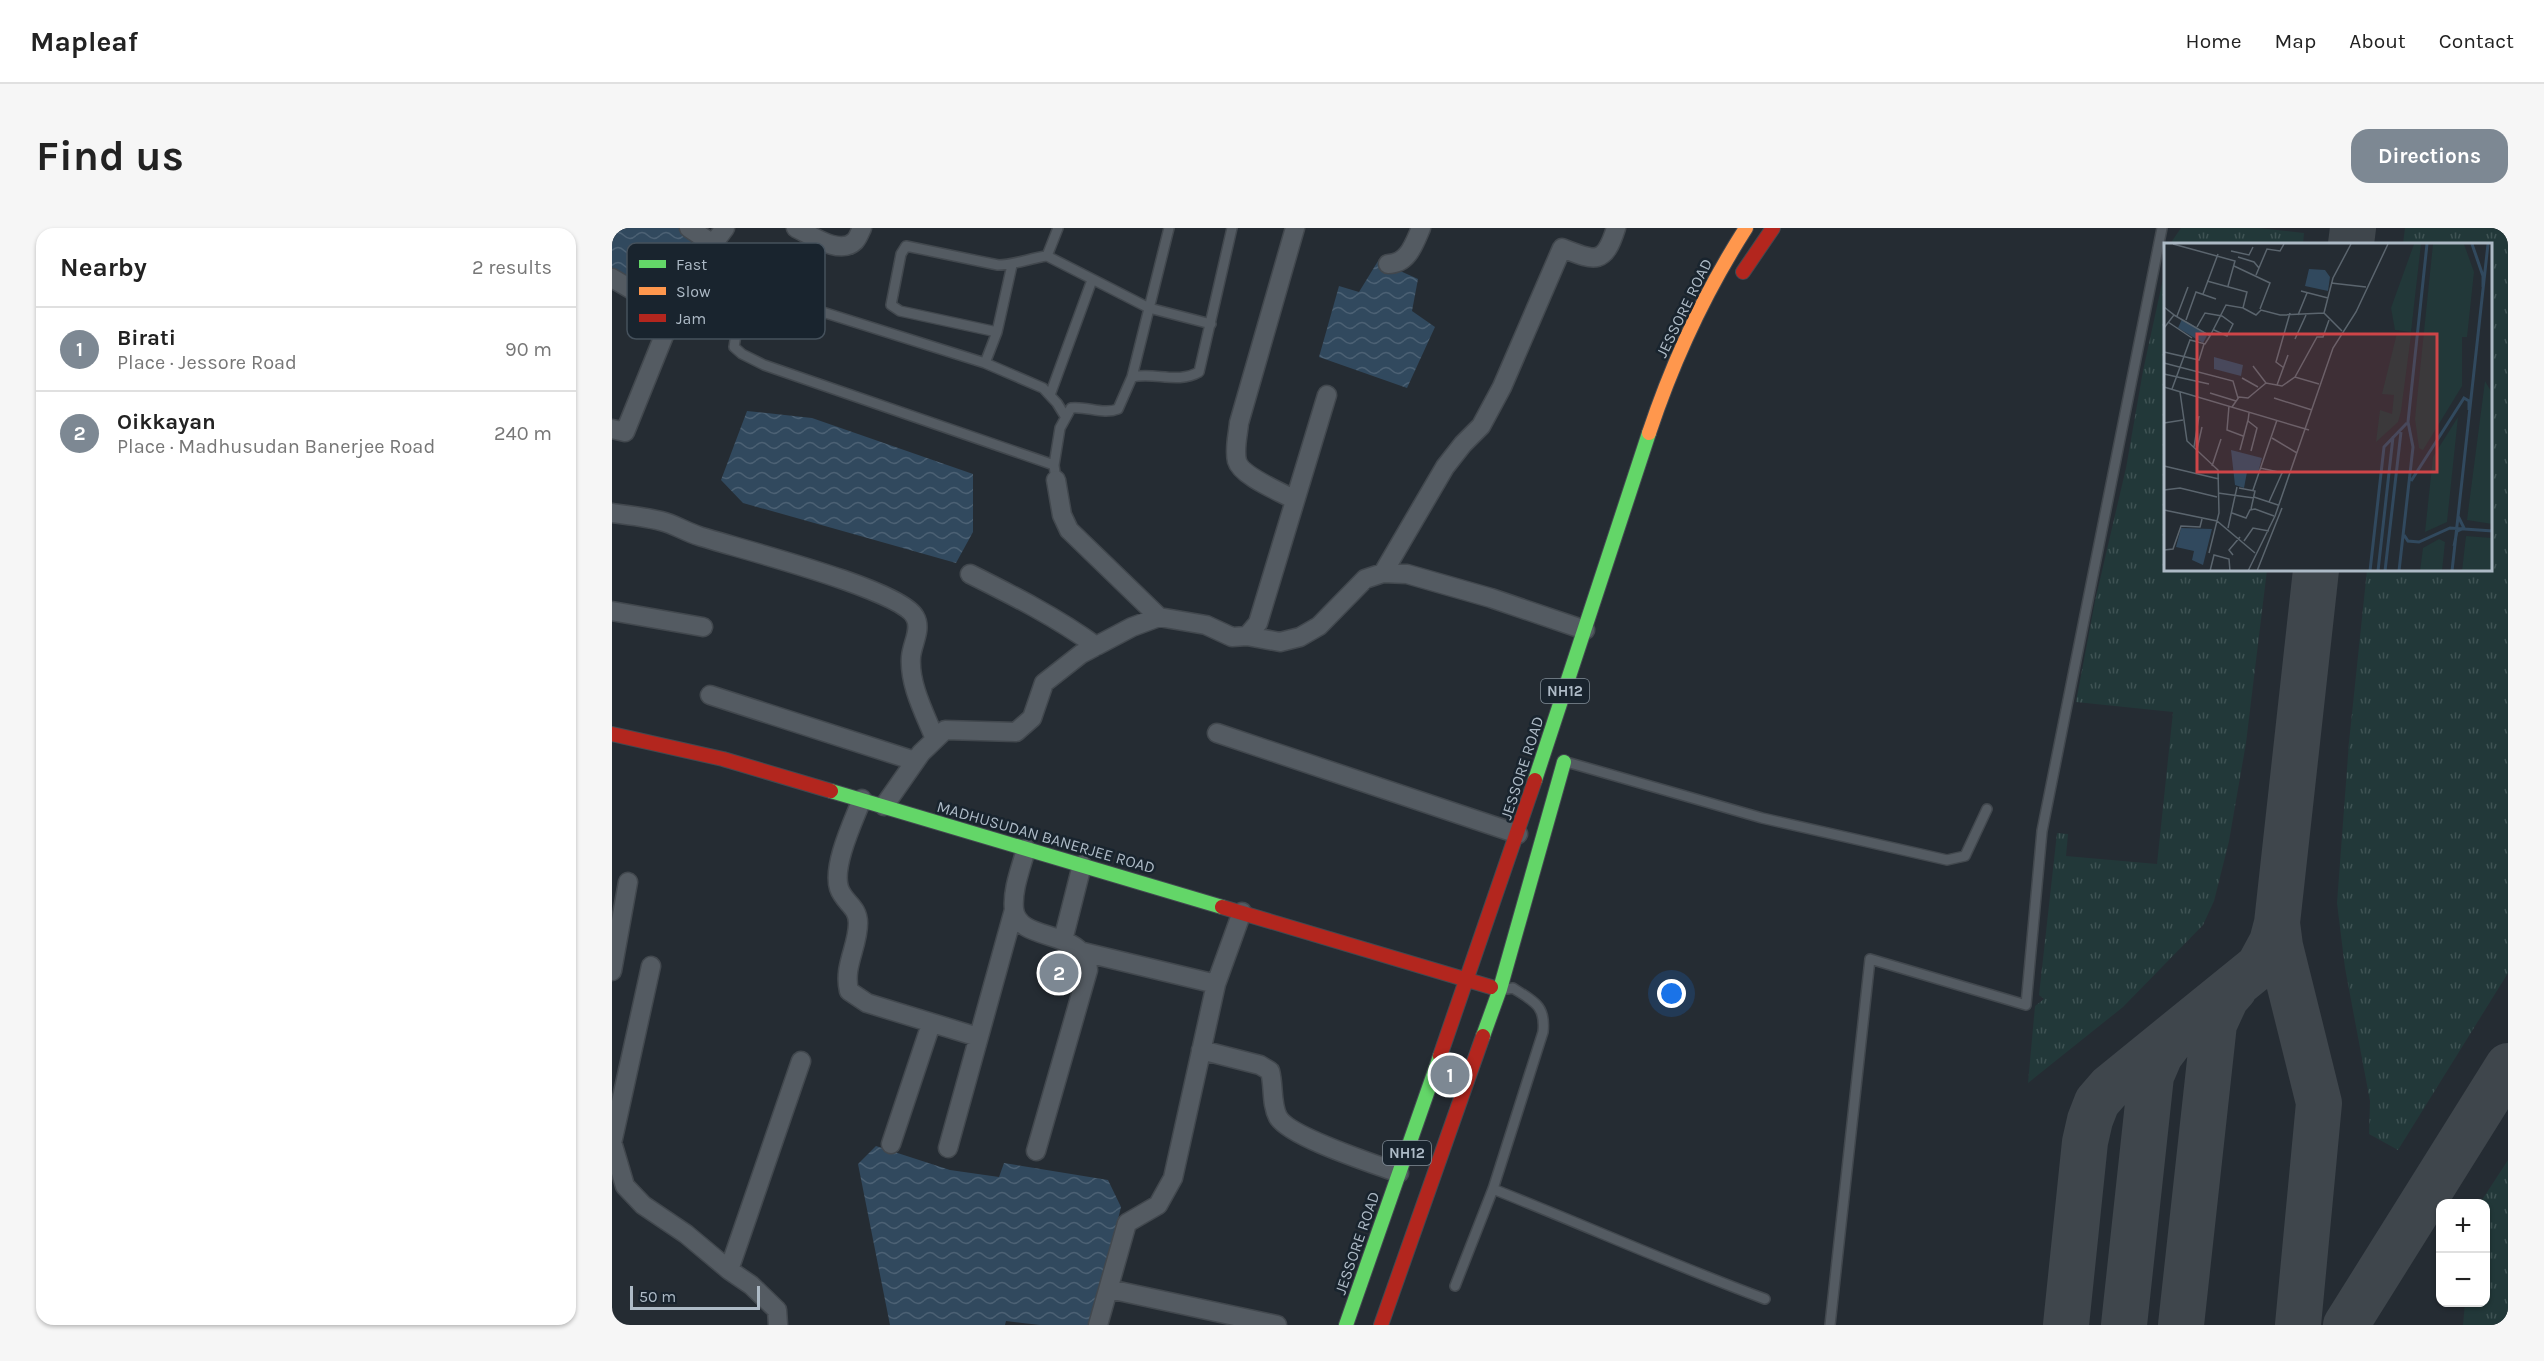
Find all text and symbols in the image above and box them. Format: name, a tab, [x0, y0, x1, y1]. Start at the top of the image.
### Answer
text: Mapleaf	[30, 25, 138, 58]
text: Home	[2186, 29, 2242, 53]
text: Map	[2275, 29, 2316, 53]
text: About	[2349, 29, 2406, 53]
text: Contact	[2439, 29, 2514, 53]
button: Directions	[2351, 129, 2508, 183]
text: Find us	[36, 131, 184, 181]
legend	[627, 243, 825, 339]
inset map	[2164, 243, 2493, 572]
text: Nearby	[60, 252, 147, 283]
text: Fast	[676, 255, 707, 274]
street label: JESSORE ROAD	[1652, 255, 1716, 361]
text: 2 results	[472, 256, 552, 279]
text: Slow	[676, 282, 711, 301]
text: Jam	[676, 309, 706, 328]
text: Birati	[117, 325, 176, 351]
text: 1	[76, 338, 83, 361]
text: 90 m	[505, 338, 552, 361]
text: Place · Jessore Road	[117, 351, 297, 374]
text: Oikkayan	[117, 409, 216, 435]
text: 2	[73, 422, 86, 445]
text: 240 m	[494, 422, 552, 445]
text: Place · Madhusudan Banerjee Road	[117, 435, 435, 458]
road number: NH12	[1541, 679, 1589, 703]
street label: JESSORE ROAD	[1496, 714, 1548, 822]
street label: MADHUSUDAN BANERJEE ROAD	[935, 797, 1157, 877]
pin: 2	[1040, 950, 1078, 996]
your location	[1657, 979, 1686, 1008]
pin: 1	[1430, 1052, 1470, 1098]
road number: NH12	[1383, 1141, 1431, 1165]
street label: JESSORE ROAD	[1331, 1189, 1383, 1297]
map controls	[2436, 1199, 2490, 1307]
button: +	[2436, 1199, 2490, 1253]
button: −	[2436, 1253, 2490, 1307]
scale bar	[630, 1283, 760, 1310]
text: 50 m	[639, 1287, 676, 1306]

